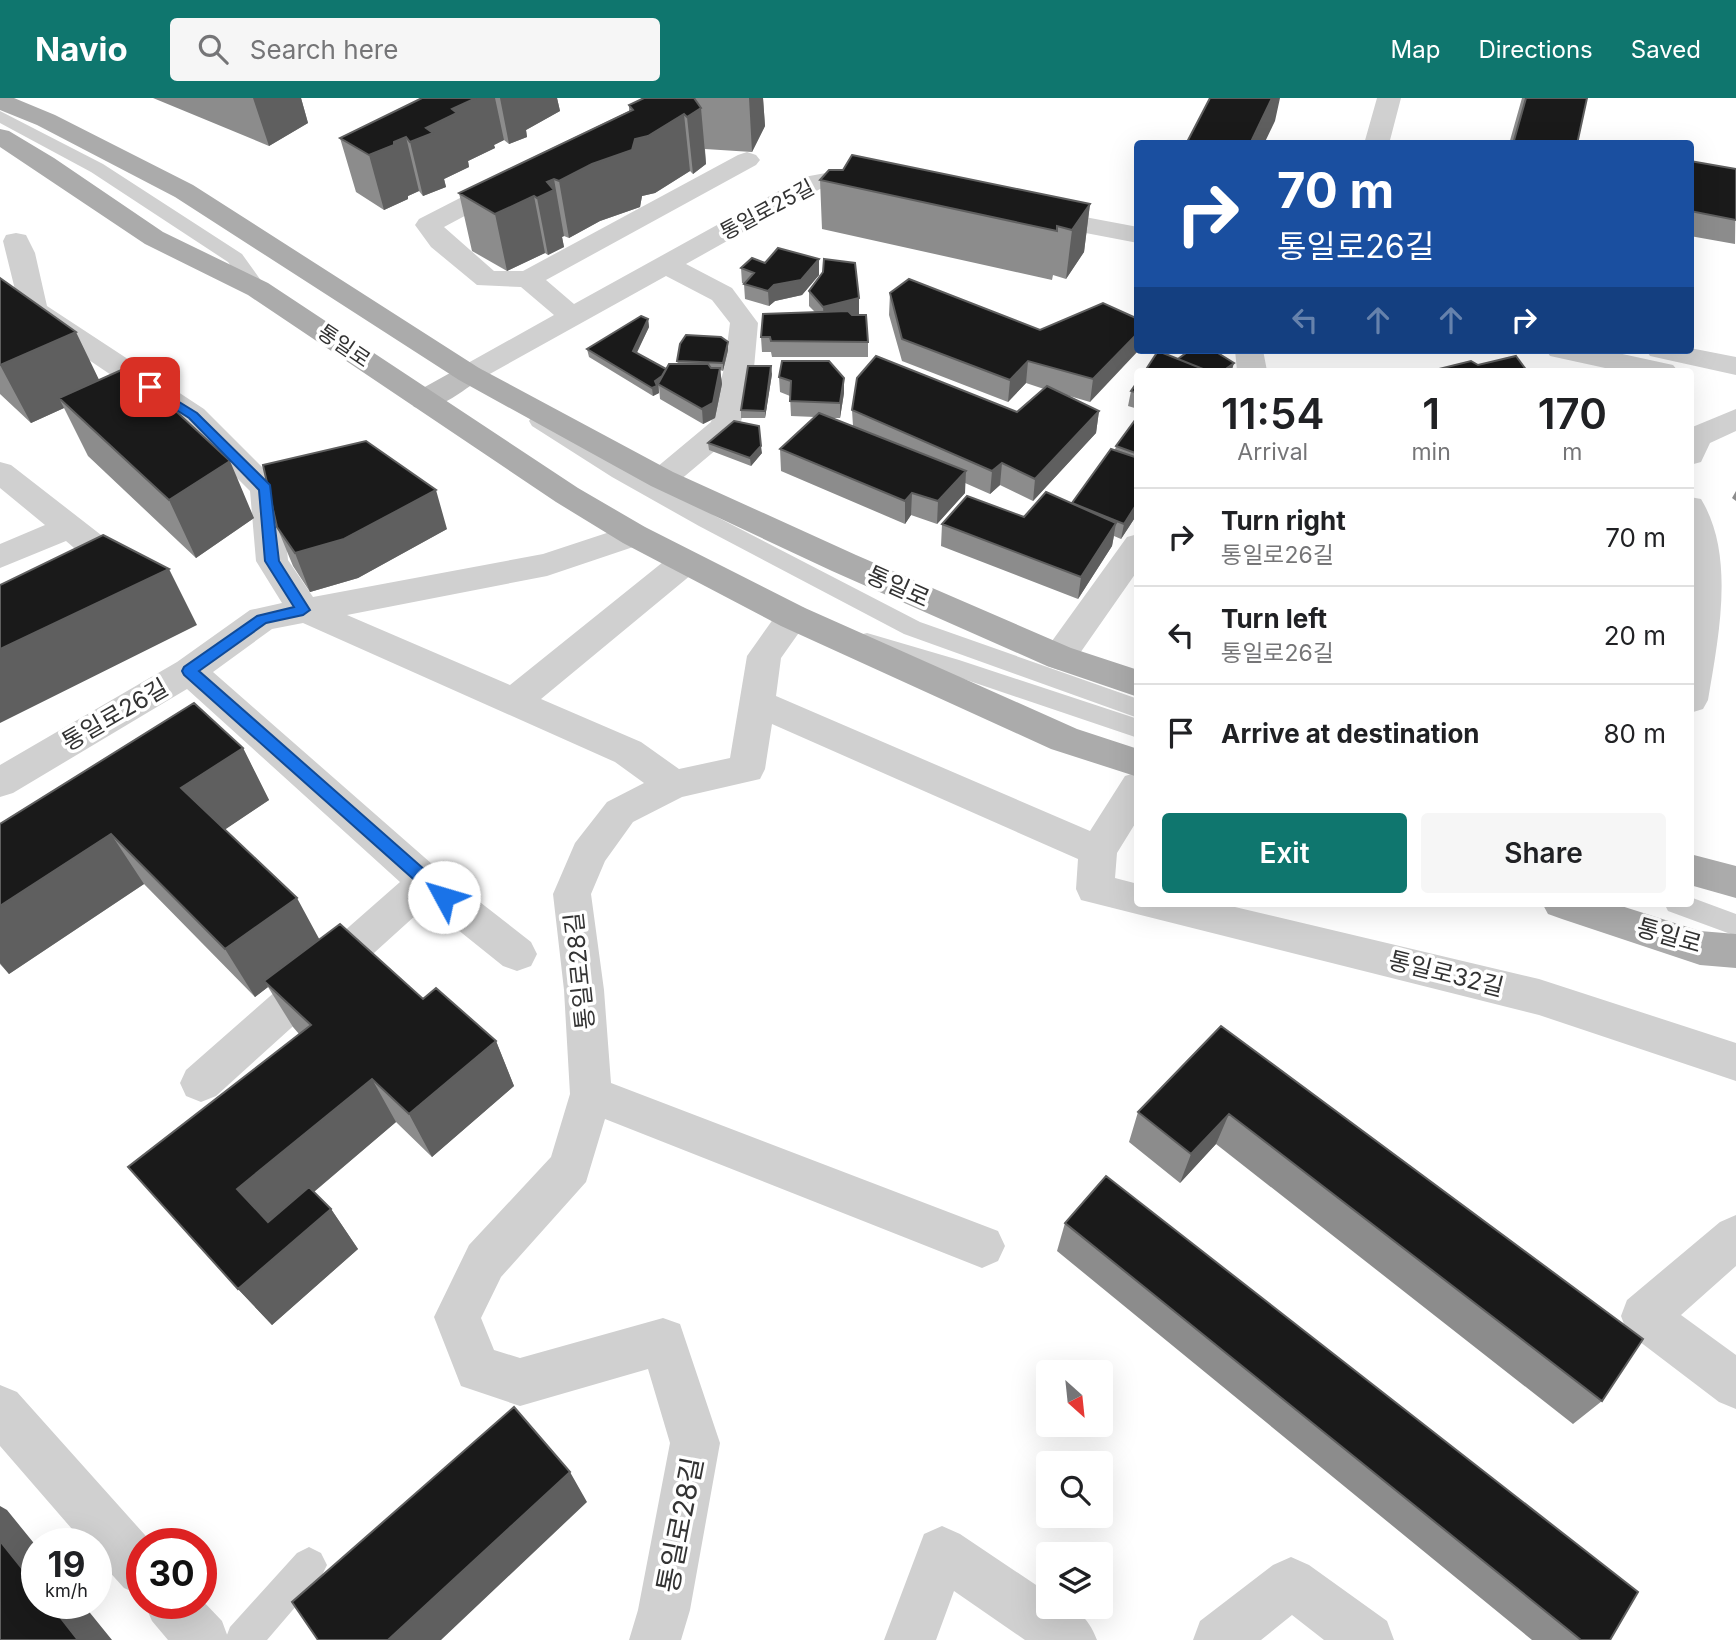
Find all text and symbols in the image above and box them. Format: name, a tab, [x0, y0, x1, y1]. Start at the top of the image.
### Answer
search box	[170, 18, 660, 81]
text: Navio	[35, 29, 128, 69]
icon: search	[194, 30, 232, 68]
text: Search here	[250, 34, 398, 65]
text: Map	[1391, 35, 1440, 64]
text: Directions	[1478, 35, 1593, 64]
text: Saved	[1631, 35, 1701, 64]
text: 70 m	[1277, 161, 1394, 220]
icon: right	[1162, 168, 1253, 259]
street label: 통일로25길	[715, 174, 818, 245]
text: 통일로26길	[1277, 227, 1434, 266]
icon: left	[1286, 301, 1324, 339]
icon: ahead	[1359, 301, 1397, 339]
icon: ahead	[1432, 301, 1470, 339]
icon: right	[1505, 301, 1543, 339]
street label: 통일로	[313, 319, 375, 372]
pin	[120, 357, 180, 417]
icon: arrive	[131, 368, 169, 406]
text: 11:54	[1221, 388, 1324, 439]
text: 1	[1422, 388, 1440, 439]
text: 170	[1538, 388, 1607, 439]
text: Arrival	[1237, 438, 1308, 466]
text: min	[1411, 438, 1451, 466]
text: m	[1562, 438, 1582, 466]
text: Turn right	[1221, 505, 1346, 536]
icon: right	[1162, 518, 1200, 556]
text: 70 m	[1605, 522, 1666, 553]
text: 통일로26길	[1221, 541, 1334, 569]
street label: 통일로	[862, 560, 934, 613]
text: Turn left	[1221, 603, 1327, 634]
icon: left	[1162, 616, 1200, 654]
text: 20 m	[1604, 620, 1666, 651]
text: 통일로26길	[1221, 639, 1334, 667]
street label: 통일로26길	[56, 673, 173, 757]
icon: arrive	[1162, 714, 1200, 752]
text: Arrive at destination	[1221, 718, 1480, 749]
text: 80 m	[1603, 718, 1666, 749]
button: Exit	[1162, 813, 1407, 893]
button: Share	[1421, 813, 1666, 893]
position arrow	[407, 860, 481, 934]
street label: 통일로28길	[559, 911, 600, 1031]
street label: 통일로	[1633, 912, 1705, 959]
street label: 통일로32길	[1385, 945, 1507, 1002]
north arrow	[1036, 1360, 1113, 1437]
map controls	[1036, 1360, 1113, 1619]
button: search	[1036, 1451, 1113, 1528]
street label: 통일로28길	[650, 1454, 710, 1596]
speed limit sign: 30	[126, 1528, 217, 1619]
button: layers	[1036, 1542, 1113, 1619]
text: 19	[48, 1543, 85, 1585]
text: km/h	[45, 1580, 88, 1601]

